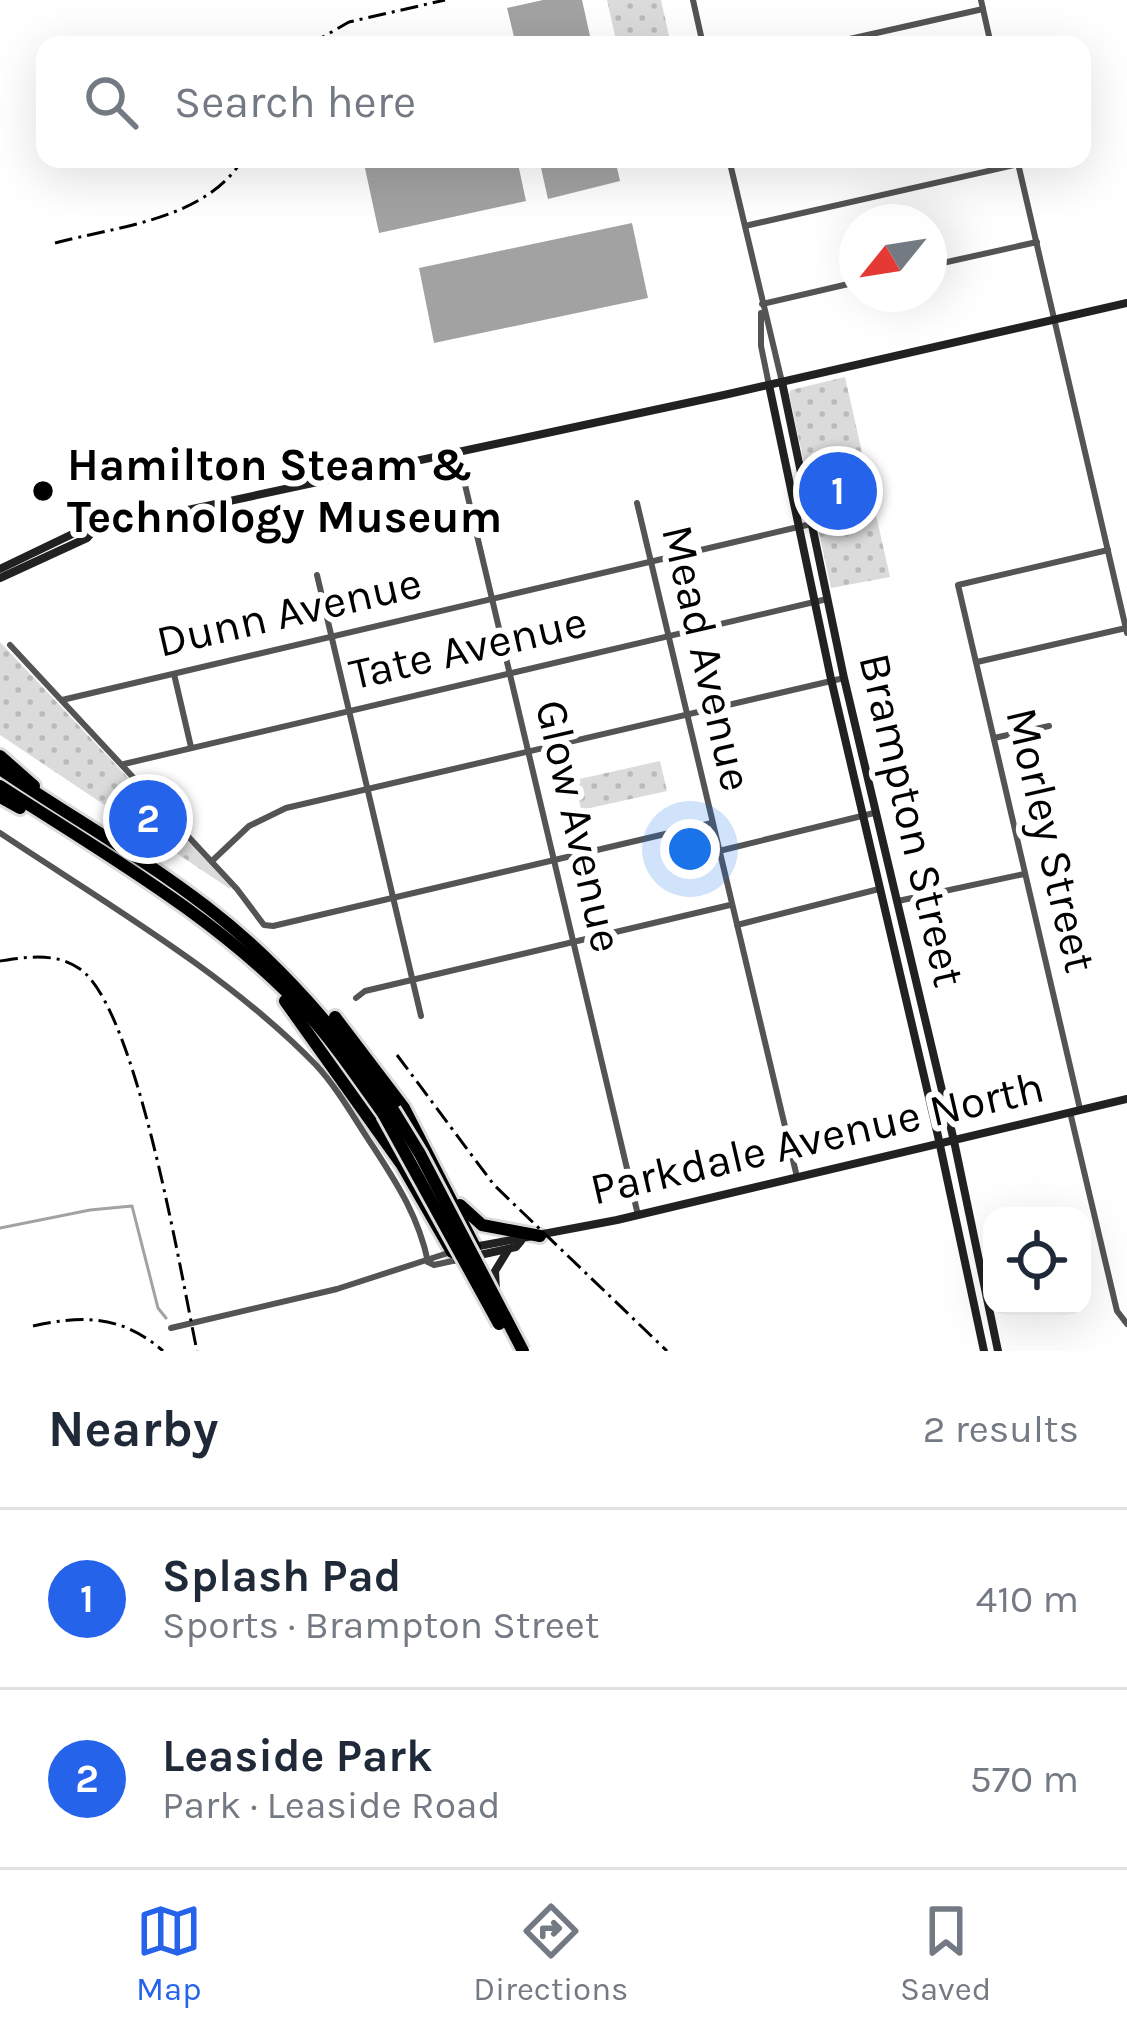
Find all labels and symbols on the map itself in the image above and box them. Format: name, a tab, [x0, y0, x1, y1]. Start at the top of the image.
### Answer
north arrow	[839, 204, 947, 312]
place label: Hamilton Steam & Technology Museum	[67, 439, 502, 544]
pin: 1	[799, 446, 877, 536]
marker: Hamilton Steam & Technology Museum	[30, 478, 56, 504]
street label: Mead Avenue	[651, 520, 763, 796]
street label: Dunn Avenue	[152, 556, 426, 668]
street label: Tate Avenue	[344, 595, 592, 701]
street label: Brampton Street	[848, 648, 976, 992]
street label: Glow Avenue	[525, 695, 633, 957]
street label: Morley Street	[994, 703, 1107, 978]
pin: 2	[109, 774, 187, 864]
your location	[660, 819, 720, 879]
street label: Parkdale Avenue North	[585, 1061, 1049, 1215]

